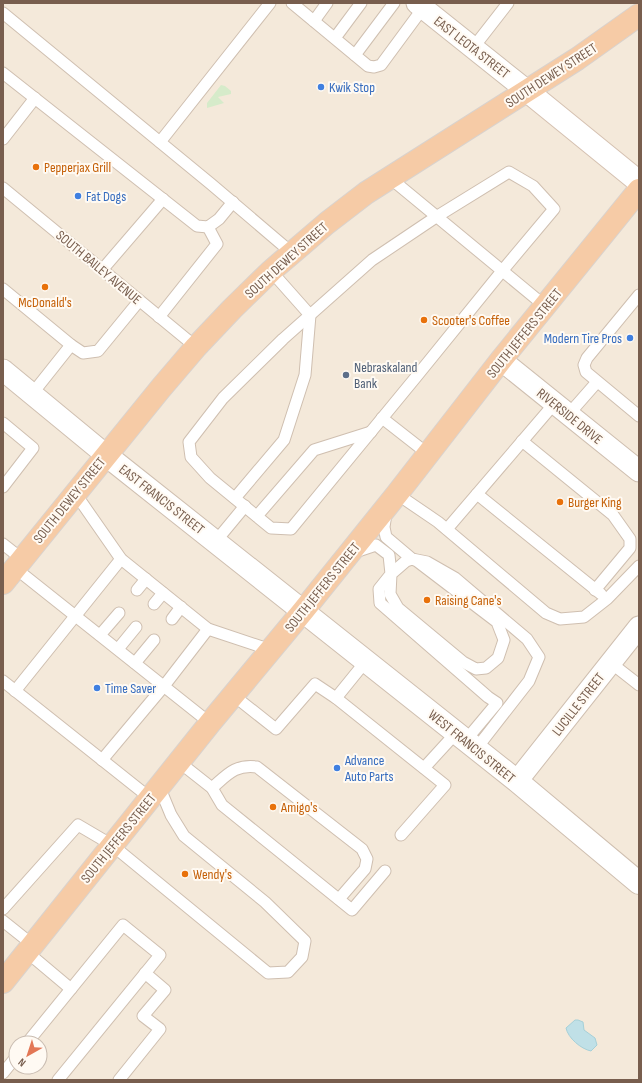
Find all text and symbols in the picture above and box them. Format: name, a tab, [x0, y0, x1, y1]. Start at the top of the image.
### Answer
street label: EAST LEOTA STREET	[430, 13, 513, 82]
street label: SOUTH DEWEY STREET	[502, 39, 600, 111]
place label: Kwik Stop	[329, 79, 375, 96]
marker: Kwik Stop	[316, 82, 326, 92]
place label: Pepperjax Grill	[44, 159, 111, 176]
marker: Pepperjax Grill	[31, 162, 41, 172]
place label: Fat Dogs	[86, 188, 126, 205]
marker: Fat Dogs	[73, 191, 83, 201]
street label: SOUTH DEWEY STREET	[241, 218, 332, 302]
street label: SOUTH BAILEY AVENUE	[52, 227, 145, 308]
marker: McDonald's	[40, 282, 50, 292]
street label: SOUTH JEFFERS STREET	[483, 285, 566, 381]
place label: McDonald's	[18, 294, 72, 311]
place label: Scooter's Coffee	[432, 312, 510, 329]
marker: Scooter's Coffee	[419, 315, 429, 325]
place label: Modern Tire Pros	[544, 330, 622, 347]
marker: Modern Tire Pros	[625, 333, 635, 343]
place label: Nebraskaland Bank	[354, 359, 418, 392]
marker: Nebraskaland Bank	[341, 370, 351, 380]
street label: RIVERSIDE DRIVE	[533, 385, 606, 448]
street label: SOUTH DEWEY STREET	[30, 454, 109, 547]
street label: EAST FRANCIS STREET	[116, 461, 208, 538]
place label: Burger King	[568, 494, 622, 511]
marker: Burger King	[555, 497, 565, 507]
street label: SOUTH JEFFERS STREET	[281, 539, 364, 635]
place label: Raising Cane's	[435, 592, 502, 609]
marker: Raising Cane's	[422, 595, 432, 605]
street label: LUCILLE STREET	[549, 669, 608, 739]
place label: Time Saver	[105, 680, 156, 697]
marker: Time Saver	[92, 683, 102, 693]
street label: WEST FRANCIS STREET	[425, 706, 519, 787]
place label: Advance Auto Parts	[344, 752, 394, 785]
marker: Advance Auto Parts	[332, 763, 342, 773]
street label: SOUTH JEFFERS STREET	[77, 790, 160, 886]
place label: Amigo's	[280, 799, 317, 816]
marker: Amigo's	[268, 802, 278, 812]
place label: Wendy's	[193, 866, 232, 883]
marker: Wendy's	[180, 869, 190, 879]
north arrow	[8, 1035, 48, 1075]
text: N	[16, 1055, 28, 1069]

